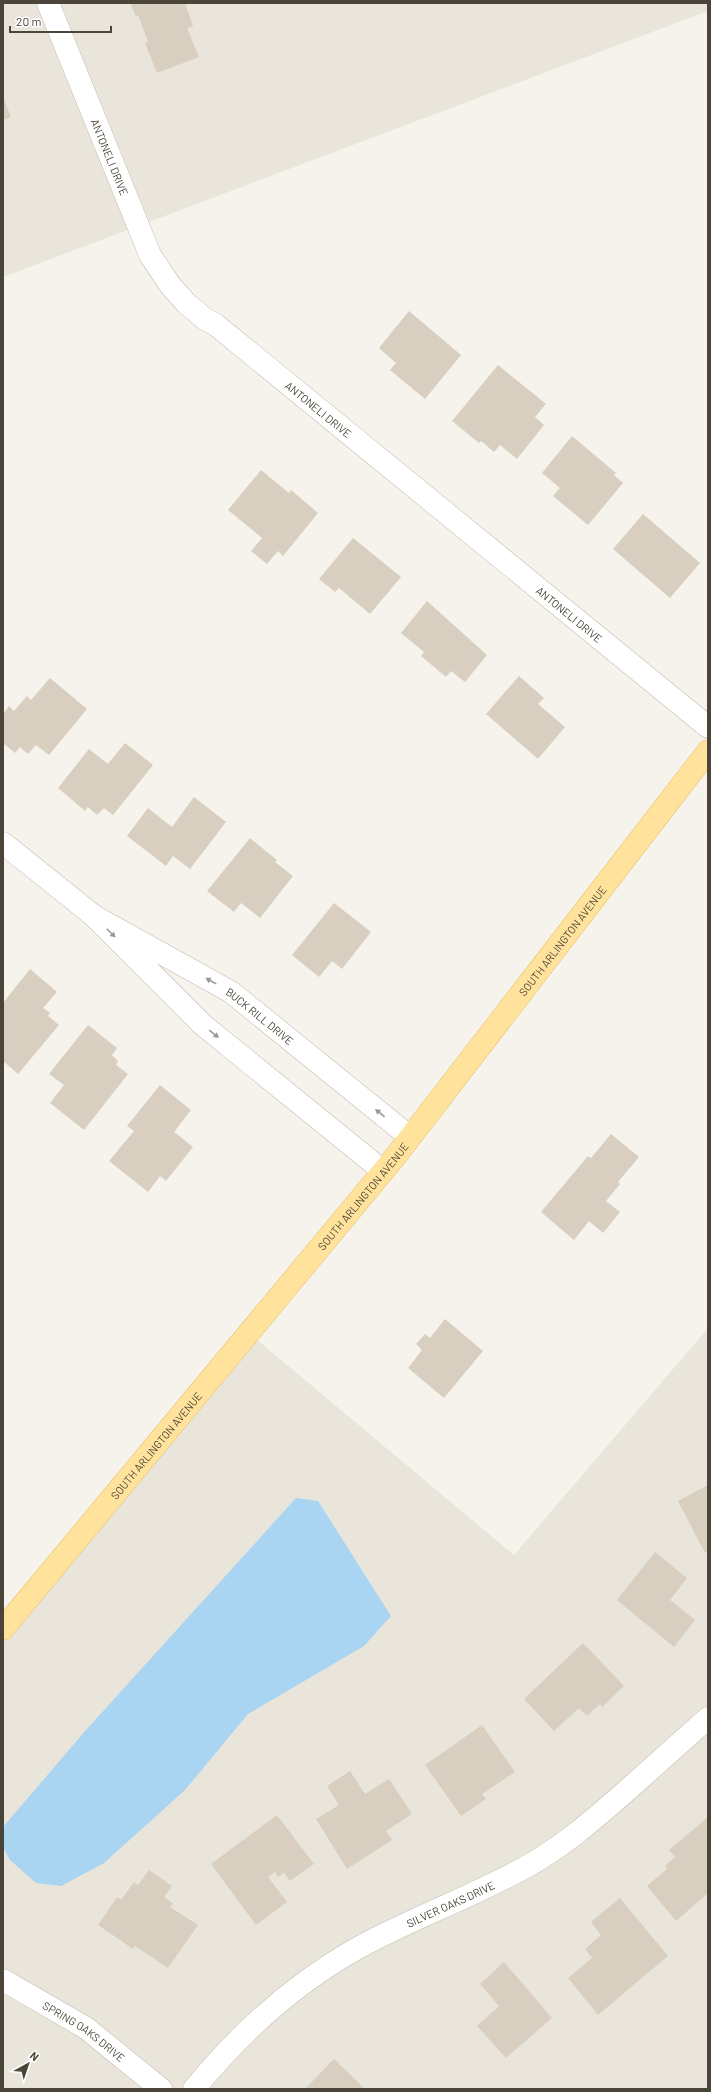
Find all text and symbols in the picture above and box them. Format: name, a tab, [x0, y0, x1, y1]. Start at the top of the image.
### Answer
scale bar	[10, 8, 111, 34]
text: 20 m	[16, 14, 42, 28]
street label: ANTONELI DRIVE	[89, 117, 132, 197]
street label: ANTONELI DRIVE	[283, 378, 355, 440]
street label: ANTONELI DRIVE	[534, 583, 605, 645]
street label: SOUTH ARLINGTON AVENUE	[515, 883, 609, 998]
one-way arrow	[106, 928, 116, 938]
one-way arrow	[206, 978, 217, 985]
street label: BUCK RILL DRIVE	[224, 984, 297, 1047]
one-way arrow	[209, 1029, 220, 1038]
one-way arrow	[375, 1108, 386, 1117]
street label: SOUTH ARLINGTON AVENUE	[314, 1139, 411, 1252]
street label: SOUTH ARLINGTON AVENUE	[107, 1389, 204, 1501]
street label: SILVER OAKS DRIVE	[404, 1878, 497, 1929]
street label: SPRING OAKS DRIVE	[41, 1998, 128, 2064]
north arrow	[8, 2044, 48, 2084]
text: N	[28, 2049, 42, 2063]

